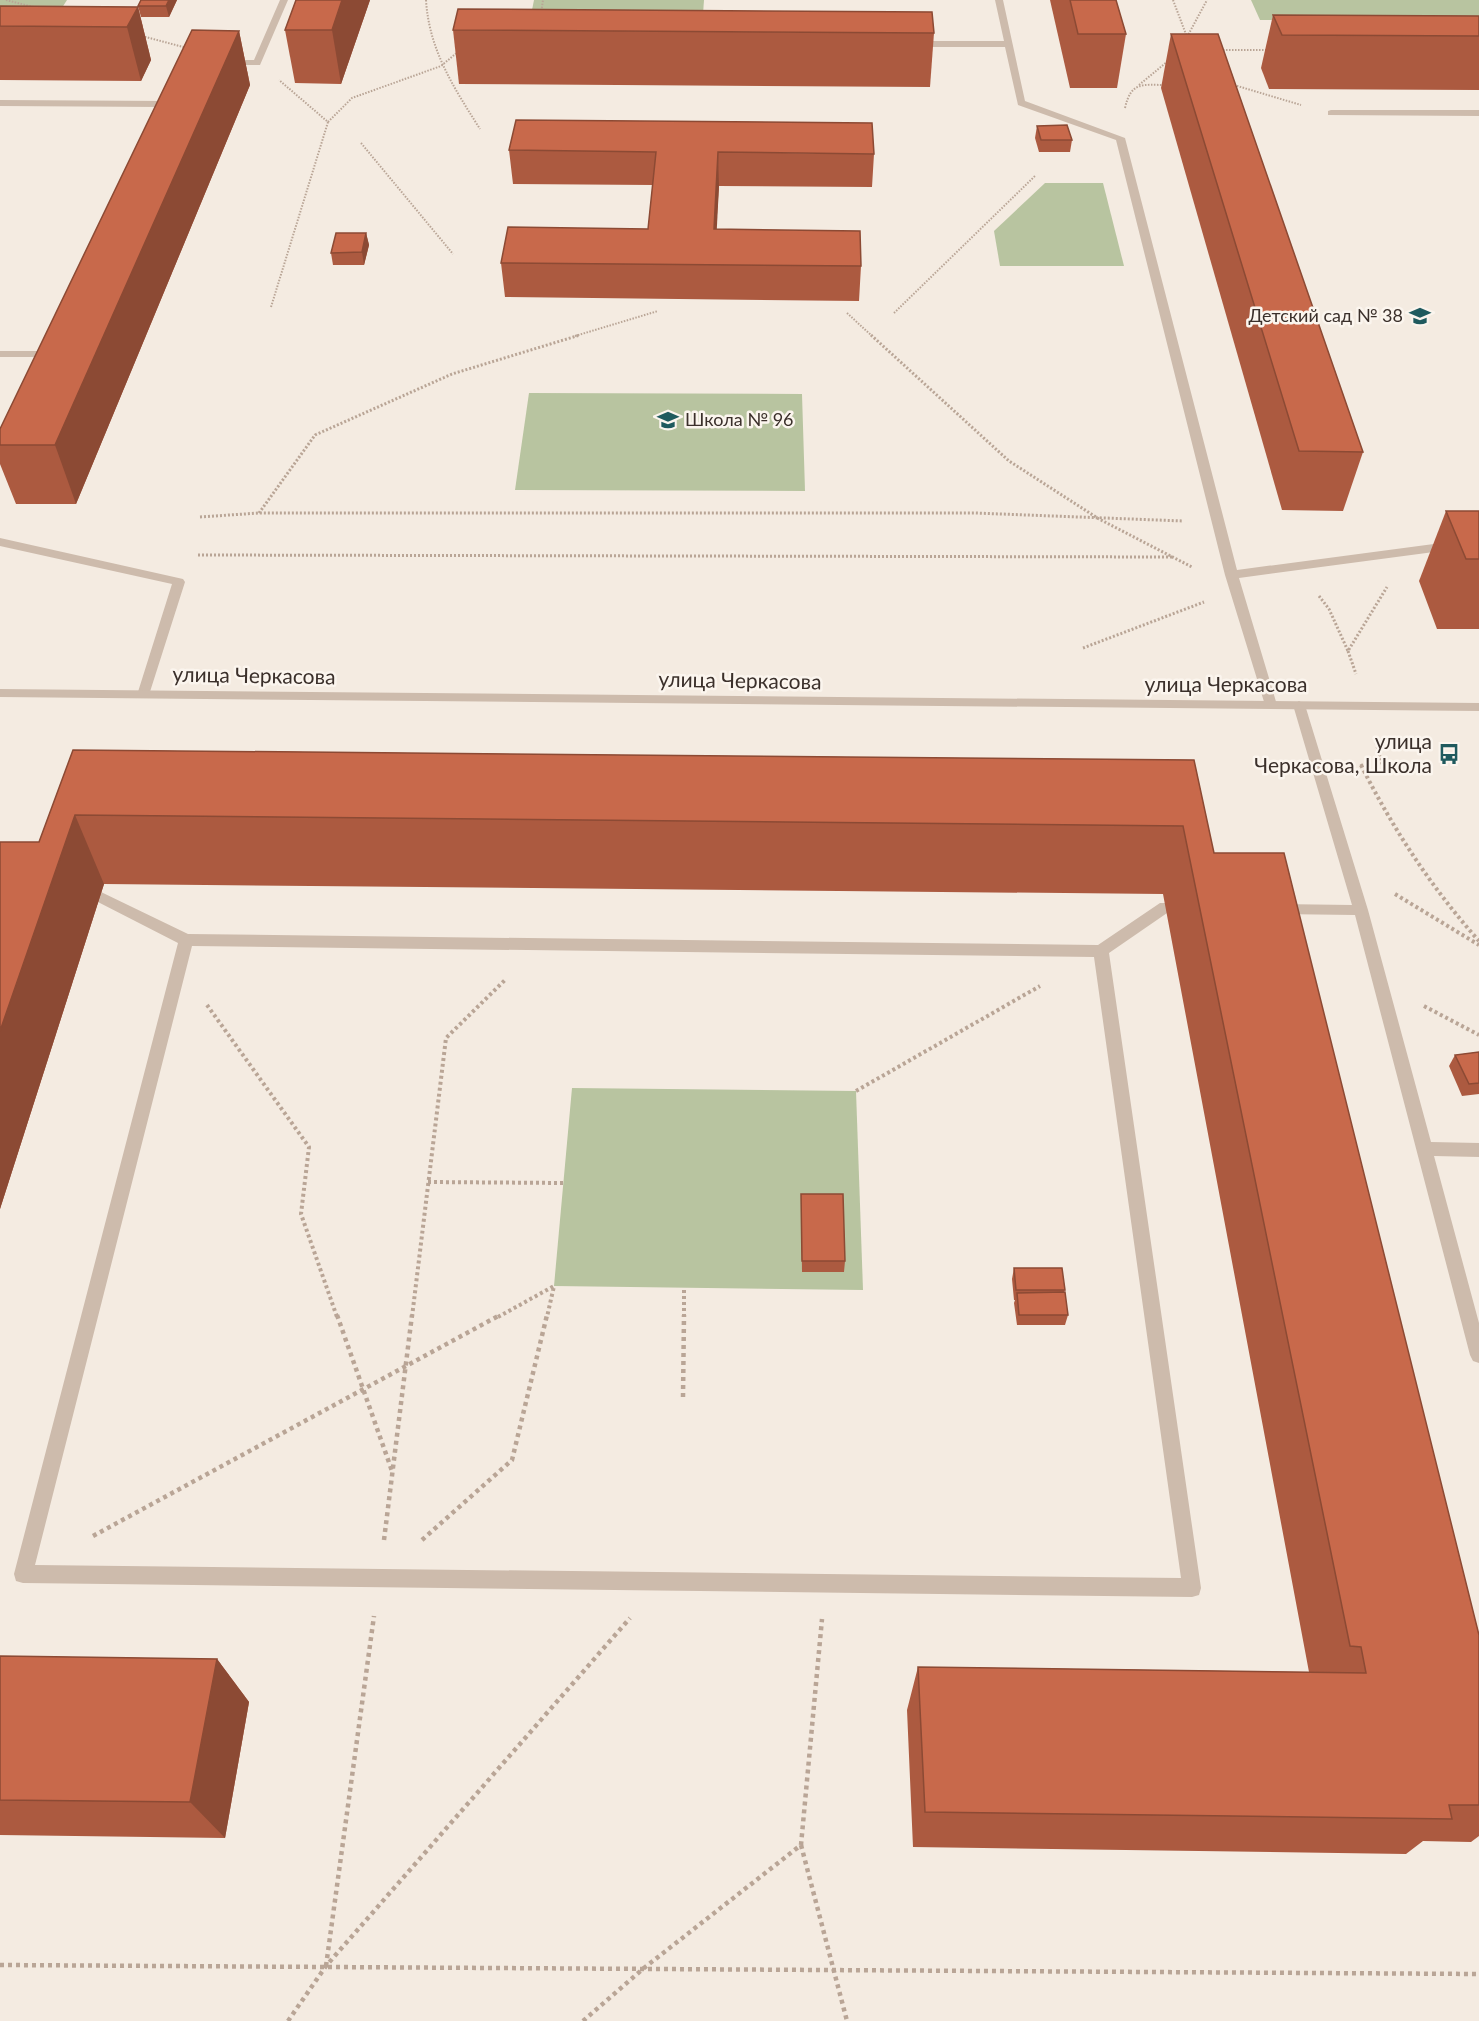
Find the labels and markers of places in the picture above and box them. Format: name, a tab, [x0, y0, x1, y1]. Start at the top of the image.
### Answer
place label: Детский сад № 38	[1248, 304, 1403, 326]
school or university icon: Детский сад № 38	[1408, 304, 1432, 328]
school or university icon: Школа № 96	[656, 408, 680, 432]
place label: Школа № 96	[685, 408, 794, 430]
place label: улица Черкасова, Школа	[1254, 728, 1432, 777]
bus stop icon: улица Черкасова, Школа	[1437, 742, 1461, 766]

